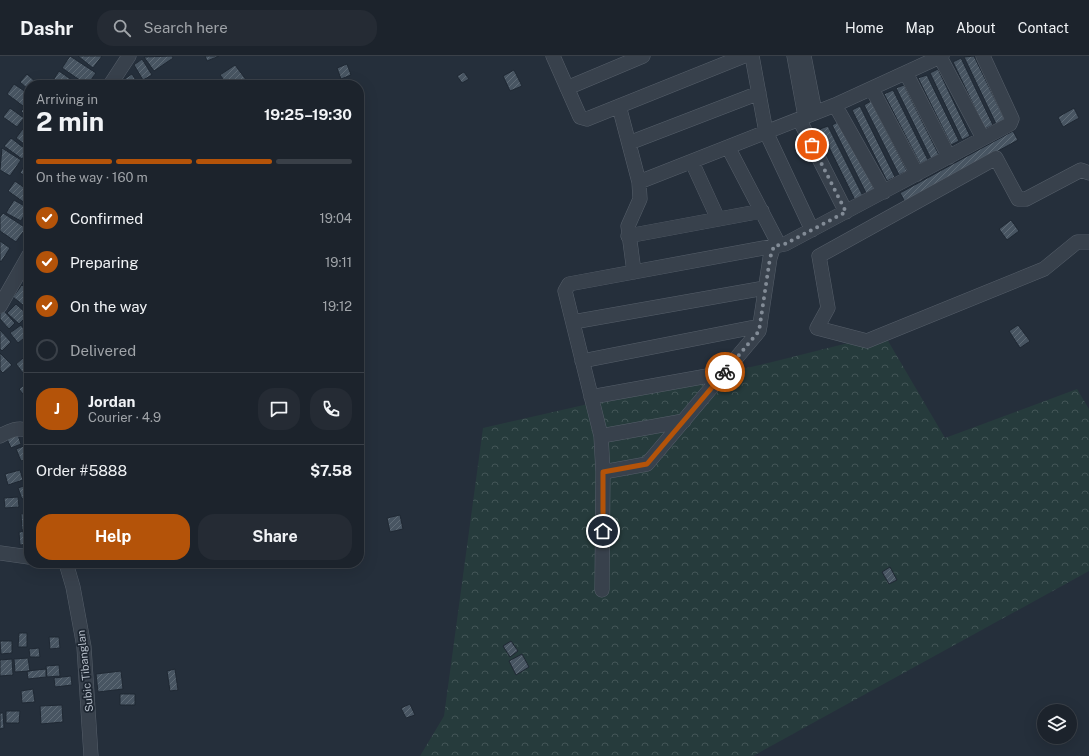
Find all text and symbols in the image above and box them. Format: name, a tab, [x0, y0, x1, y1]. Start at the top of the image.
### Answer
search box	[97, 10, 377, 46]
text: Dashr	[20, 17, 73, 39]
icon: search	[111, 17, 133, 39]
text: Search here	[143, 19, 228, 36]
text: Home	[845, 20, 884, 36]
text: Map	[906, 20, 934, 36]
text: About	[956, 20, 996, 36]
text: Contact	[1018, 20, 1069, 36]
text: Arriving in	[36, 92, 98, 107]
text: 2 min	[36, 106, 104, 137]
text: 19:25–19:30	[264, 106, 352, 123]
pin	[795, 128, 829, 162]
icon: bag	[801, 134, 823, 156]
text: On the way · 160 m	[36, 170, 148, 185]
icon: check	[36, 207, 58, 229]
text: Confirmed	[70, 210, 143, 227]
text: 19:04	[320, 211, 352, 226]
icon: check	[36, 251, 58, 273]
text: Preparing	[70, 254, 139, 271]
text: 19:11	[325, 255, 352, 270]
icon: check	[36, 295, 58, 317]
text: On the way	[70, 298, 147, 315]
text: 19:12	[323, 299, 352, 314]
text: Delivered	[70, 342, 136, 359]
courier	[705, 352, 745, 392]
icon: bike	[714, 361, 736, 383]
button: chat	[258, 388, 300, 430]
button: phone	[310, 388, 352, 430]
text: Jordan	[88, 393, 135, 410]
text: J	[54, 400, 60, 417]
text: Courier · 4.9	[88, 410, 161, 425]
text: Order #5888	[36, 462, 127, 479]
text: $7.58	[310, 462, 352, 479]
button: Help	[36, 514, 190, 560]
button: Share	[198, 514, 352, 560]
pin	[586, 514, 620, 548]
icon: home	[592, 520, 614, 542]
street label: Subic Tibanglan	[75, 629, 95, 713]
map controls	[1037, 704, 1077, 744]
button: layers	[1037, 704, 1077, 744]

